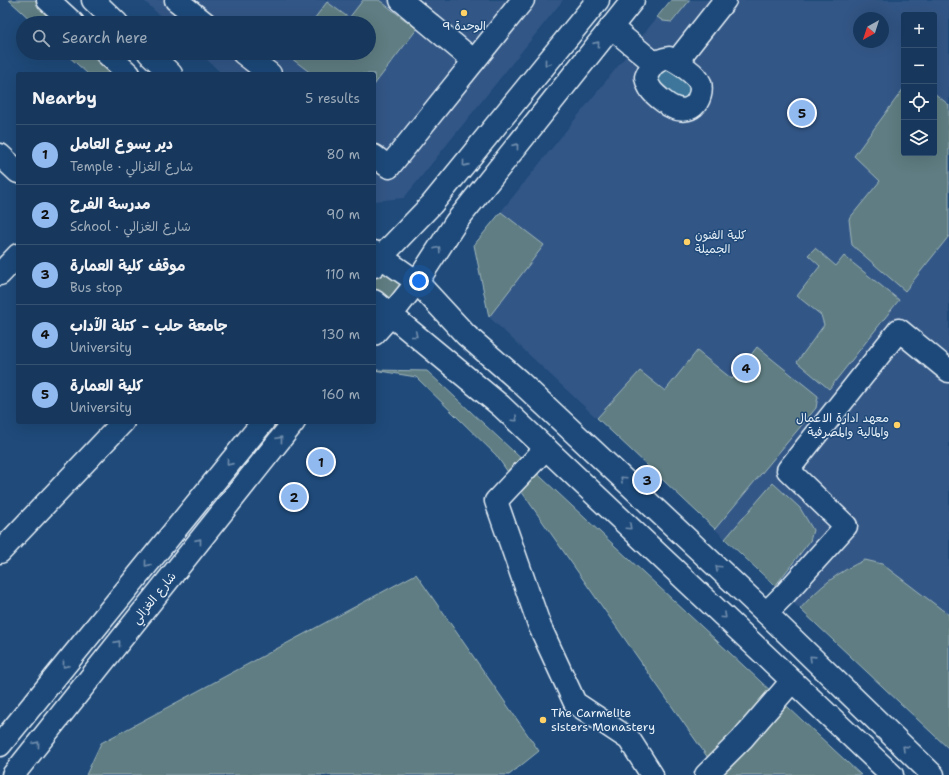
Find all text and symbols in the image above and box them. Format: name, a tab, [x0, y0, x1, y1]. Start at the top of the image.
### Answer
marker: الوحدة 9	[459, 8, 469, 18]
north arrow	[853, 12, 889, 48]
map controls	[901, 12, 937, 156]
button: +	[901, 12, 937, 48]
search box	[16, 16, 376, 60]
place label: الوحدة 9	[442, 18, 486, 34]
icon: search	[30, 27, 52, 49]
text: Search here	[62, 28, 148, 48]
one-way arrow	[593, 42, 600, 49]
button: −	[901, 48, 937, 84]
one-way arrow	[544, 58, 551, 66]
button: locate	[901, 84, 937, 120]
text: Nearby	[32, 87, 97, 109]
text: 5 results	[305, 90, 360, 107]
pin: 5	[789, 98, 815, 128]
button: layers	[901, 120, 937, 156]
text: دير يسوع العامل	[70, 134, 173, 154]
one-way arrow	[512, 143, 519, 150]
text: 1	[42, 146, 48, 163]
text: 80 m	[326, 146, 360, 163]
text: Temple · شارع الغزالي	[70, 158, 193, 175]
one-way arrow	[463, 160, 470, 167]
text: مدرسة الفرح	[70, 194, 151, 214]
text: 2	[40, 206, 50, 223]
text: 90 m	[326, 206, 360, 223]
text: School · شارع الغزالي	[70, 218, 191, 235]
place label: كلية الفنون الجميلة	[695, 227, 746, 257]
marker: كلية الفنون الجميلة	[682, 237, 692, 247]
one-way arrow	[433, 246, 441, 253]
text: موقف كلية العمارة	[70, 256, 185, 276]
text: 3	[40, 266, 50, 283]
text: 110 m	[325, 266, 360, 283]
your location	[409, 271, 429, 291]
text: Bus stop	[70, 279, 122, 296]
text: جامعة حلب - كتلة الآداب	[70, 316, 228, 336]
text: 4	[40, 326, 50, 343]
text: 130 m	[322, 326, 360, 343]
one-way arrow	[410, 330, 418, 337]
text: University	[70, 339, 132, 356]
pin: 4	[733, 353, 759, 383]
text: كلية العمارة	[70, 376, 143, 396]
text: 5	[41, 386, 49, 403]
text: 160 m	[322, 386, 360, 403]
text: University	[70, 399, 132, 416]
place label: معهد ادارة الاعمال والمالية والمصرفية	[796, 410, 889, 440]
one-way arrow	[510, 414, 517, 421]
marker: معهد ادارة الاعمال والمالية والمصرفية	[892, 420, 902, 430]
one-way arrow	[276, 437, 283, 444]
pin: 1	[308, 447, 334, 477]
one-way arrow	[227, 459, 234, 466]
pin: 3	[634, 465, 660, 495]
one-way arrow	[620, 476, 628, 484]
pin: 2	[281, 482, 307, 512]
one-way arrow	[625, 522, 632, 529]
one-way arrow	[195, 539, 202, 546]
one-way arrow	[145, 559, 152, 567]
one-way arrow	[715, 566, 722, 573]
street label: شارع الغزالي	[128, 569, 182, 629]
one-way arrow	[719, 611, 727, 619]
one-way arrow	[114, 640, 121, 647]
one-way arrow	[809, 655, 817, 662]
one-way arrow	[63, 660, 70, 667]
place label: The Carmelite sisters Monastery	[551, 705, 655, 735]
marker: The Carmelite sisters Monastery	[538, 715, 548, 725]
one-way arrow	[33, 742, 40, 749]
one-way arrow	[902, 745, 910, 753]

